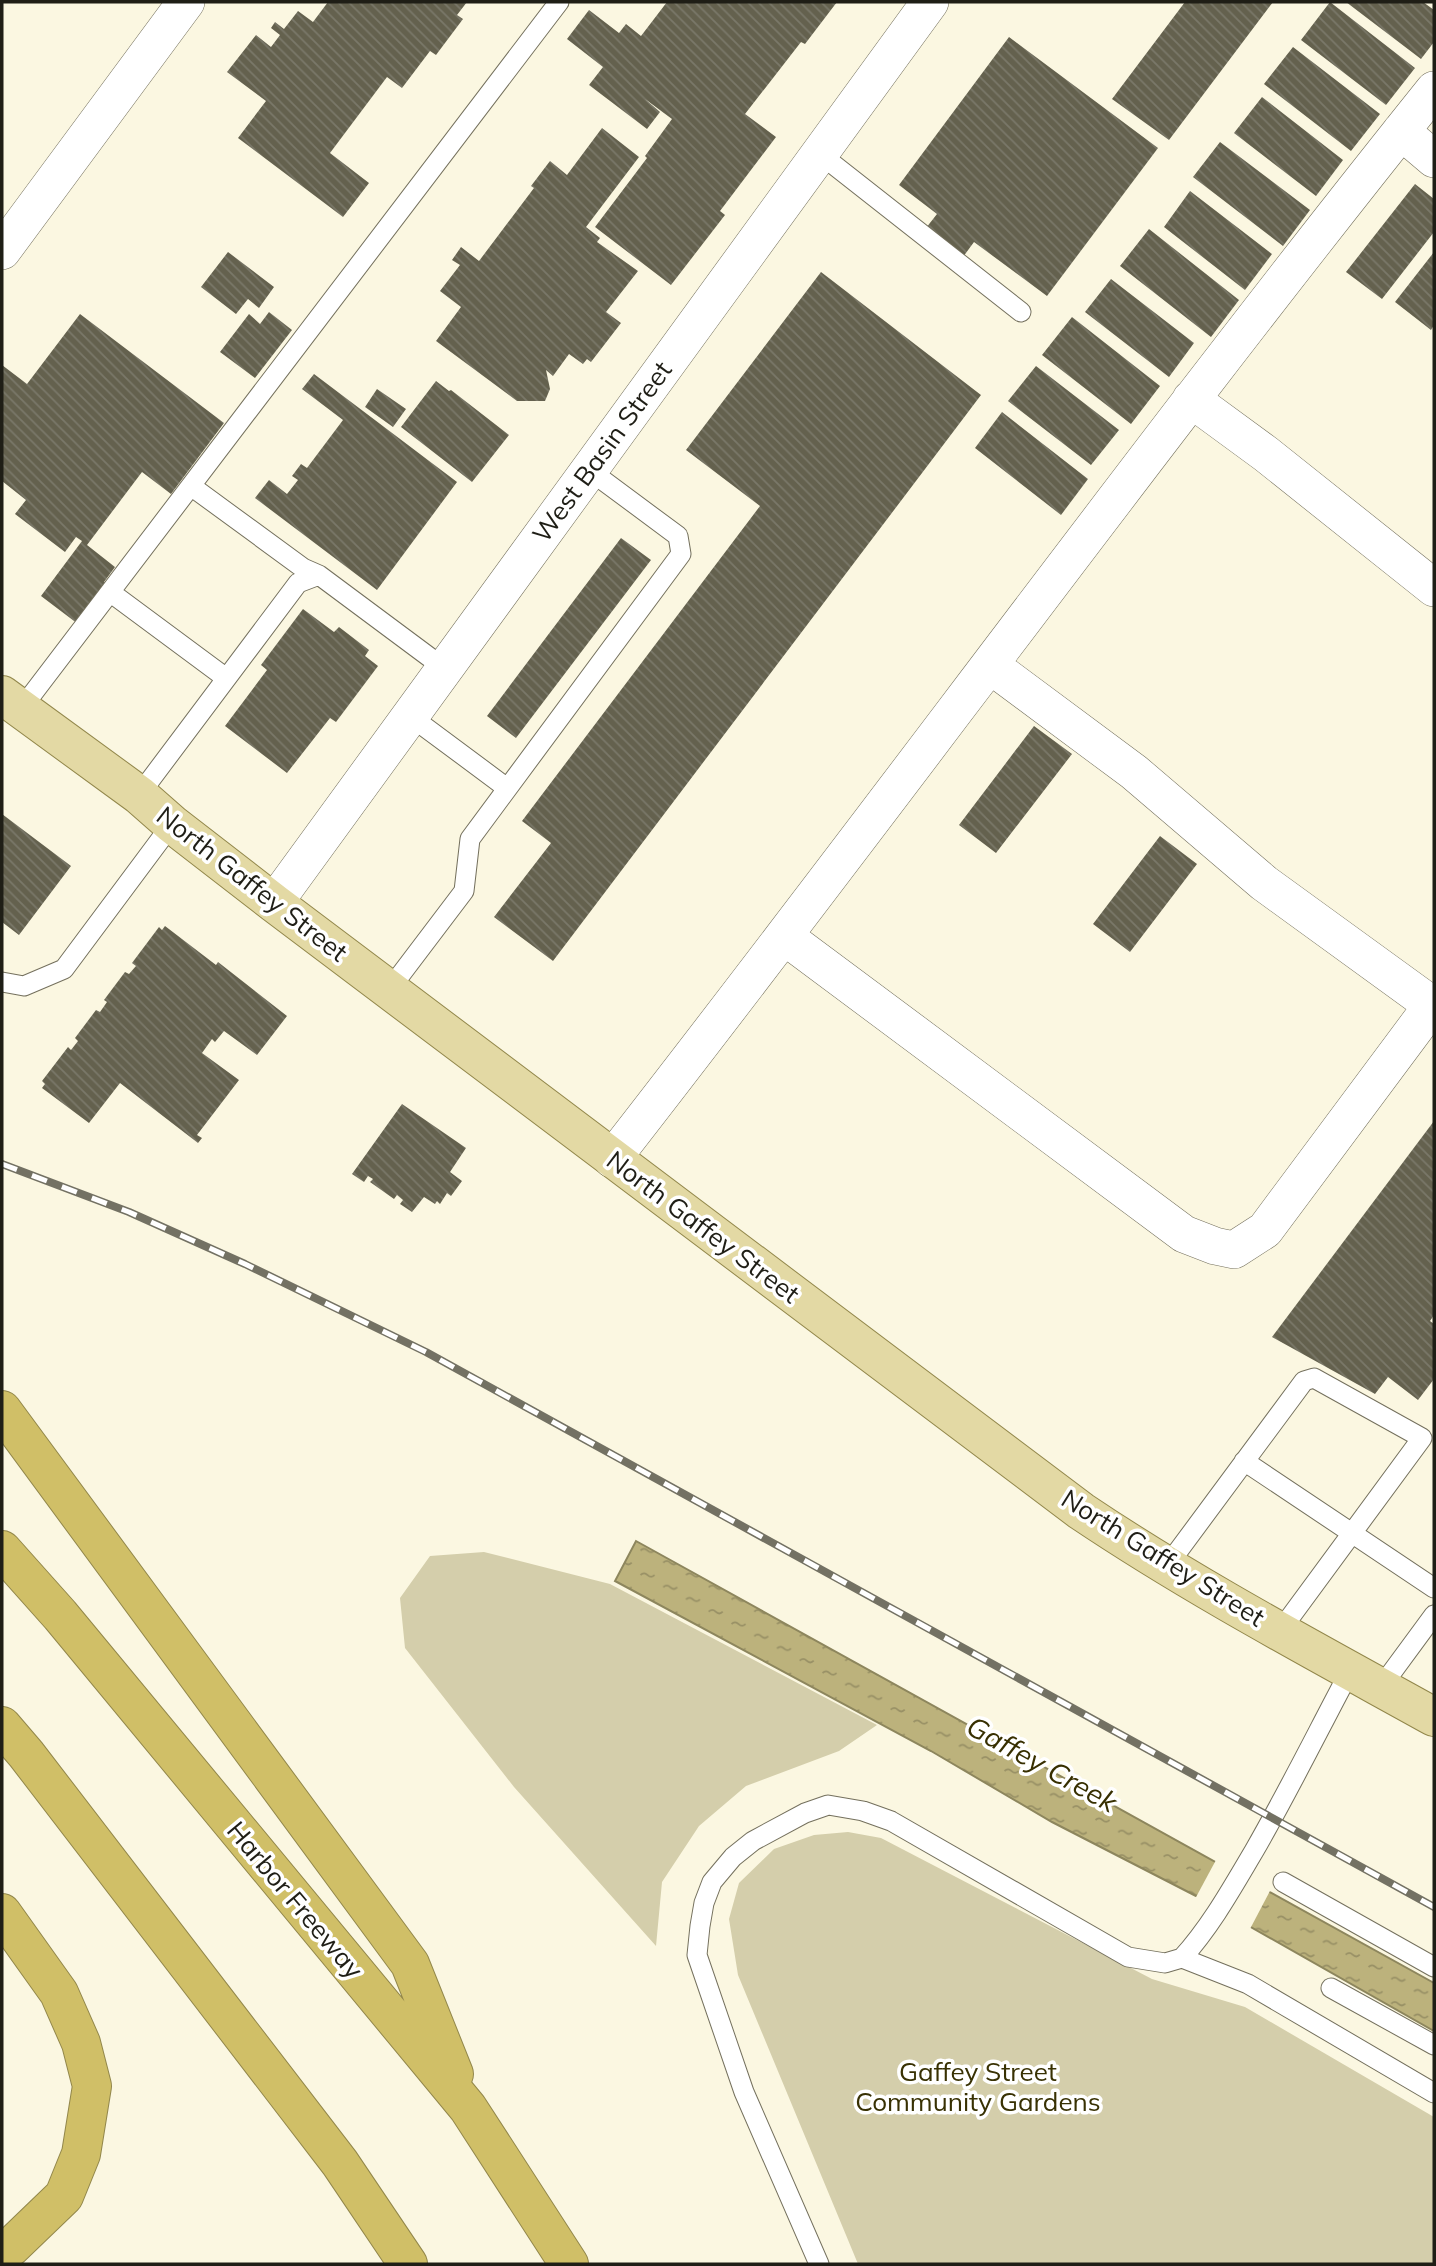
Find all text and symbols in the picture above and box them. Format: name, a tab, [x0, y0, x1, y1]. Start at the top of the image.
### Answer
street label: West Basin Street	[525, 354, 679, 549]
street label: North Gaffey Street	[150, 799, 354, 968]
street label: North Gaffey Street	[600, 1143, 806, 1310]
street label: North Gaffey Street	[1056, 1482, 1271, 1633]
water label: Gaffey Creek	[961, 1708, 1125, 1820]
street label: Harbor Freeway	[220, 1814, 371, 1985]
park label: Gaffey Street Community Gardens	[855, 2055, 1101, 2118]

